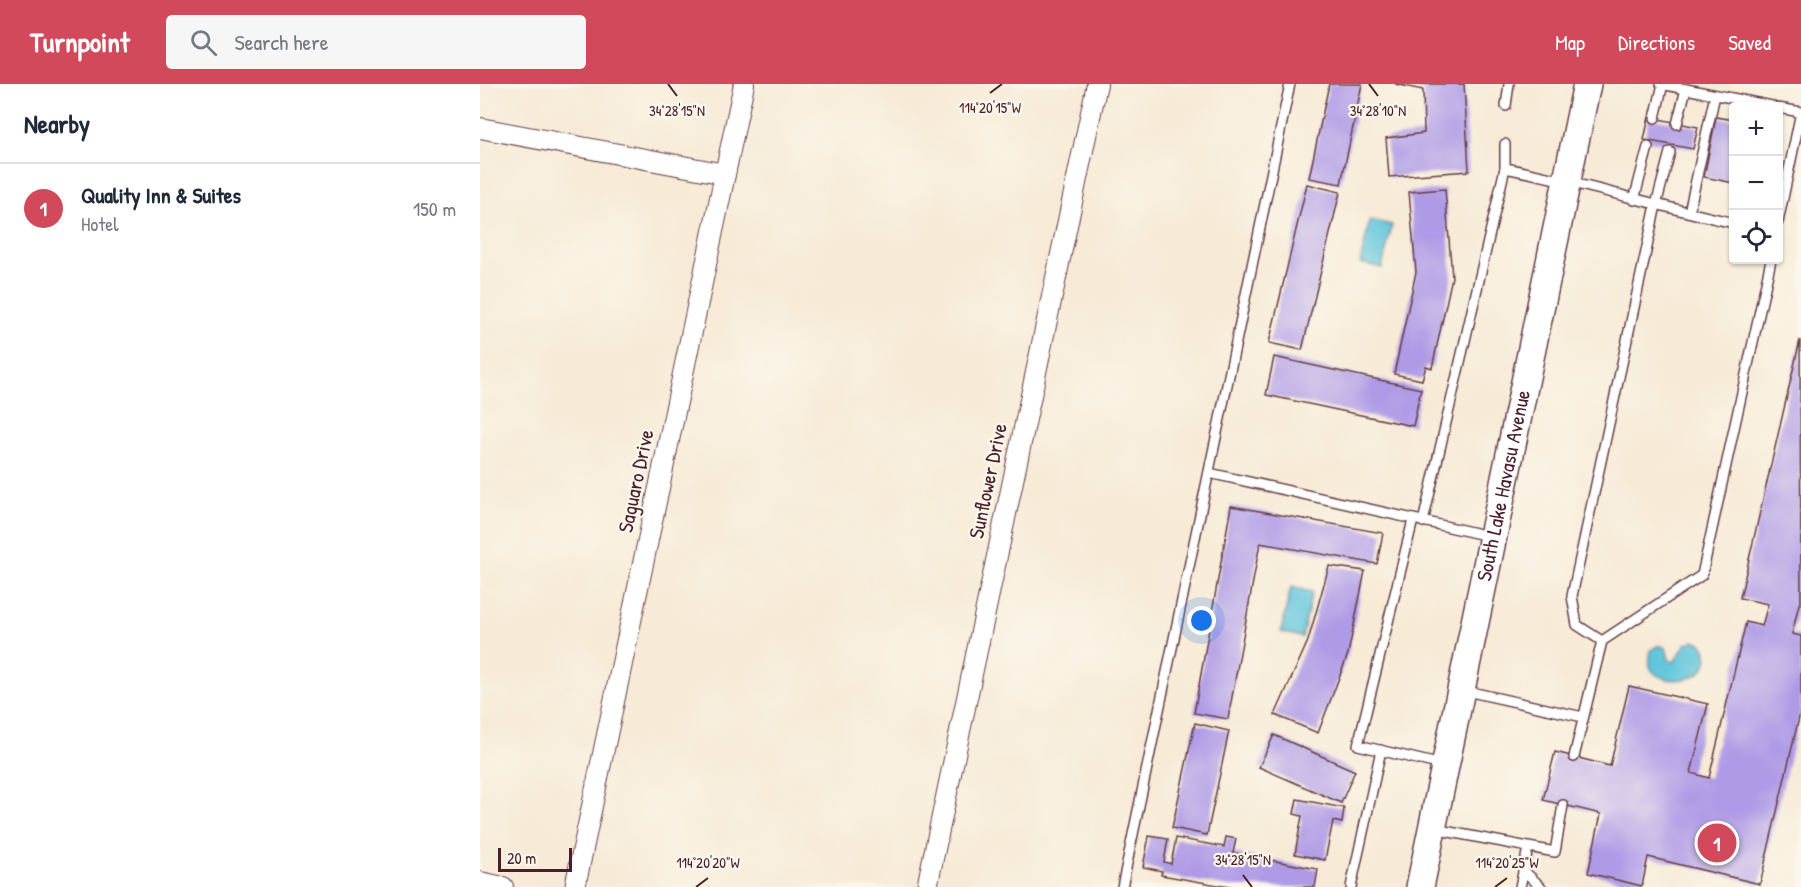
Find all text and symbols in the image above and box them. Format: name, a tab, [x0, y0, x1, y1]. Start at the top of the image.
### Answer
search box	[166, 15, 586, 69]
text: Turnpoint	[30, 23, 130, 61]
icon: search	[187, 26, 220, 59]
text: Search here	[235, 27, 329, 57]
text: Map	[1555, 28, 1585, 57]
text: Directions	[1618, 28, 1695, 57]
text: Saved	[1728, 28, 1771, 57]
text: 114°20'15"W	[959, 97, 1022, 118]
text: 34°28'15"N	[649, 100, 705, 121]
text: 34°28'10"N	[1350, 100, 1406, 121]
map controls	[1729, 102, 1783, 264]
button: +	[1729, 102, 1783, 156]
text: Nearby	[24, 106, 90, 141]
button: −	[1729, 156, 1783, 210]
text: Quality Inn & Suites	[81, 180, 241, 210]
text: 1	[40, 195, 47, 222]
text: 150 m	[413, 195, 456, 222]
text: Hotel	[81, 210, 119, 237]
button: locate	[1729, 210, 1783, 264]
street label: South Lake Havasu Avenue	[1469, 387, 1537, 584]
street label: Sunflower Drive	[961, 421, 1014, 541]
street label: Saguaro Drive	[610, 427, 661, 535]
your location	[1187, 606, 1216, 635]
pin: 1	[1698, 820, 1736, 866]
scale bar	[498, 845, 572, 872]
text: 20 m	[507, 847, 536, 869]
text: 34°28'15"N	[1215, 849, 1271, 870]
text: 114°20'20"W	[676, 852, 741, 873]
text: 114°20'25"W	[1475, 852, 1539, 873]

